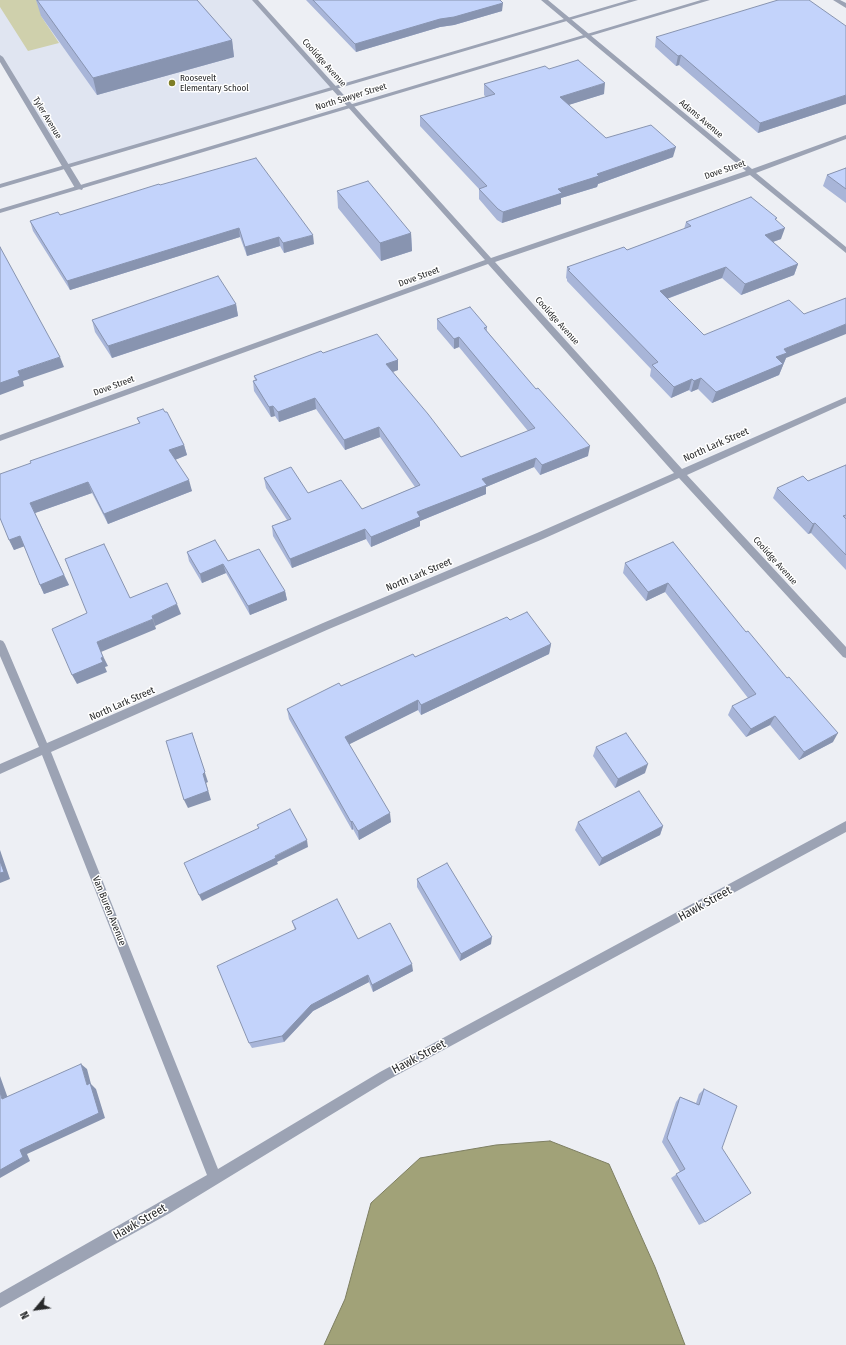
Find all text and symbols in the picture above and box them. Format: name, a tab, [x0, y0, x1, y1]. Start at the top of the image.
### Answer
street label: Coolidge Avenue	[300, 37, 348, 89]
place label: Roosevelt Elementary School	[180, 73, 249, 94]
marker: Roosevelt Elementary School	[167, 78, 177, 88]
street label: North Sawyer Street	[314, 81, 388, 113]
street label: Tyler Avenue	[30, 95, 64, 141]
street label: Adams Avenue	[677, 98, 725, 140]
street label: Dove Street	[703, 158, 747, 182]
street label: Dove Street	[397, 265, 441, 289]
street label: Coolidge Avenue	[533, 295, 581, 347]
street label: Dove Street	[92, 374, 136, 398]
street label: North Lark Street	[682, 425, 750, 465]
street label: Coolidge Avenue	[751, 535, 799, 587]
street label: North Lark Street	[384, 556, 454, 594]
street label: North Lark Street	[88, 684, 156, 724]
street label: Van Buren Avenue	[90, 875, 128, 947]
street label: Hawk Street	[676, 883, 734, 925]
street label: Hawk Street	[390, 1037, 448, 1077]
street label: Hawk Street	[111, 1201, 169, 1243]
north arrow	[16, 1289, 56, 1329]
text: N	[18, 1309, 32, 1321]

